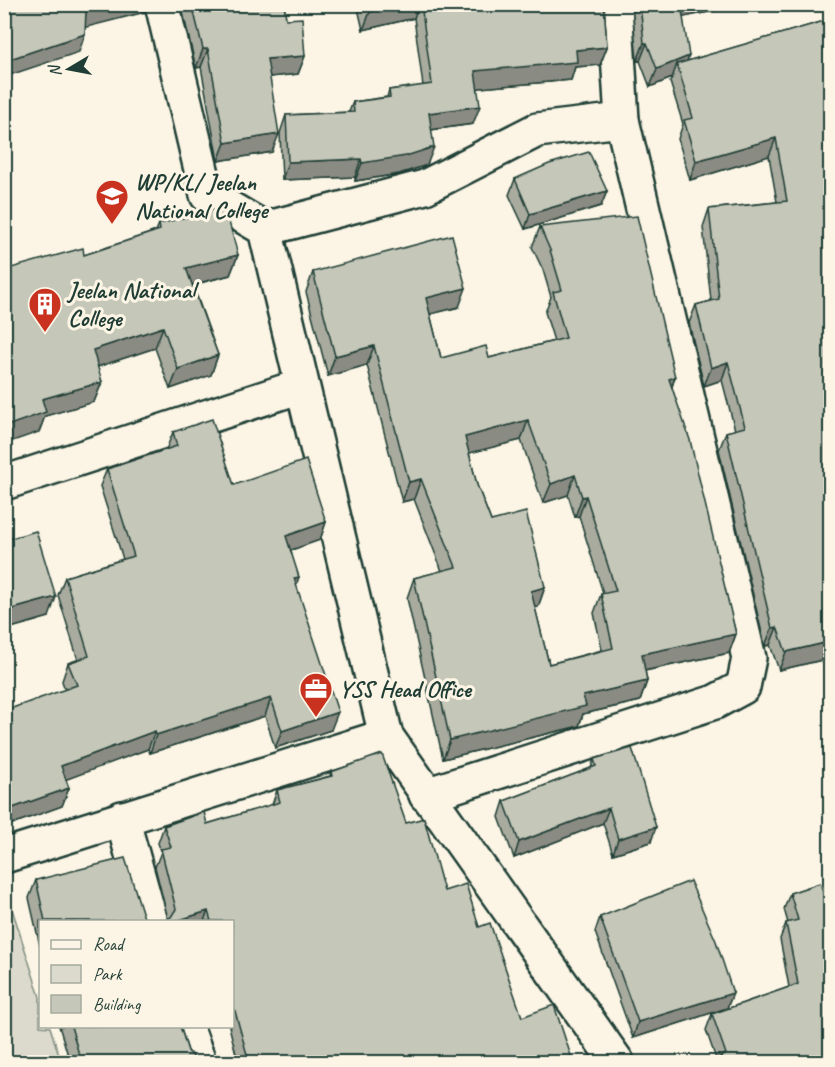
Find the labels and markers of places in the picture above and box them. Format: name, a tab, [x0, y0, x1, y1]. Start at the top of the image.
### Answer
place label: WP/KL/ Jeelan National College	[135, 167, 269, 225]
school or university icon: WP/KL/ Jeelan National College	[94, 178, 130, 225]
place label: Jeelan National College	[66, 275, 200, 333]
building icon: Jeelan National College	[27, 286, 63, 333]
office icon: YSS Head Office	[298, 671, 334, 718]
place label: YSS Head Office	[339, 674, 473, 704]

